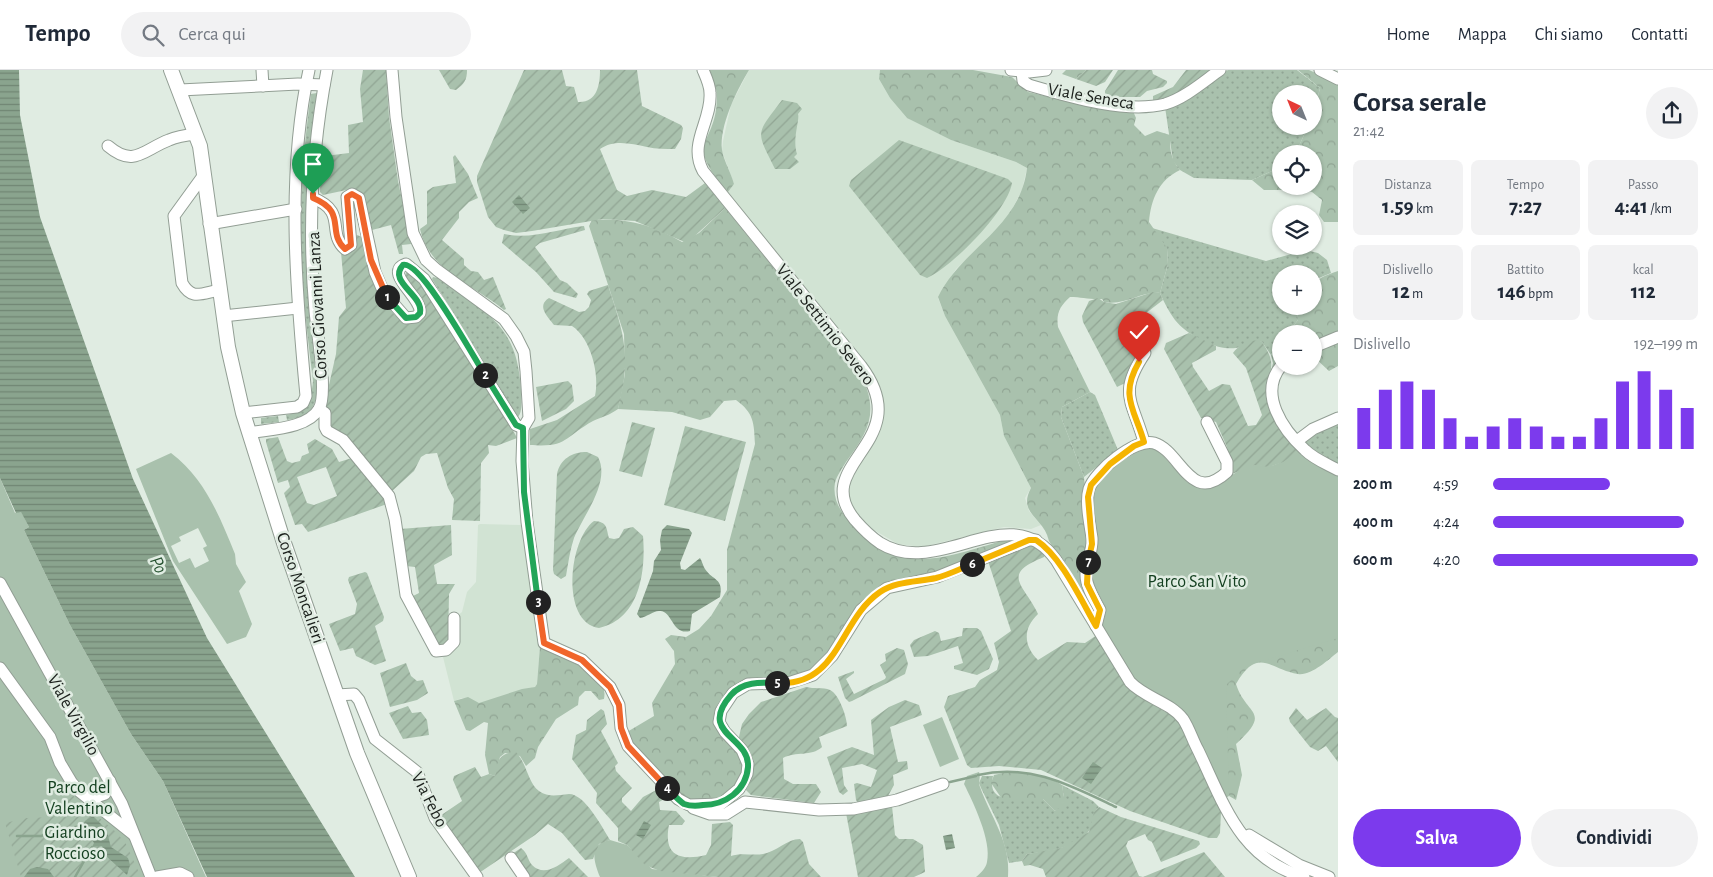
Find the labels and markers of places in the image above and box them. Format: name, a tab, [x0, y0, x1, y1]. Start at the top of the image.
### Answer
pin	[292, 143, 334, 194]
pin: 1	[374, 284, 400, 310]
pin	[1118, 311, 1160, 362]
pin: 2	[472, 362, 498, 388]
pin: 7	[1076, 550, 1100, 574]
pin: 6	[960, 552, 984, 576]
pin: 3	[526, 590, 550, 614]
pin: 5	[764, 670, 790, 696]
pin: 4	[654, 776, 680, 800]

